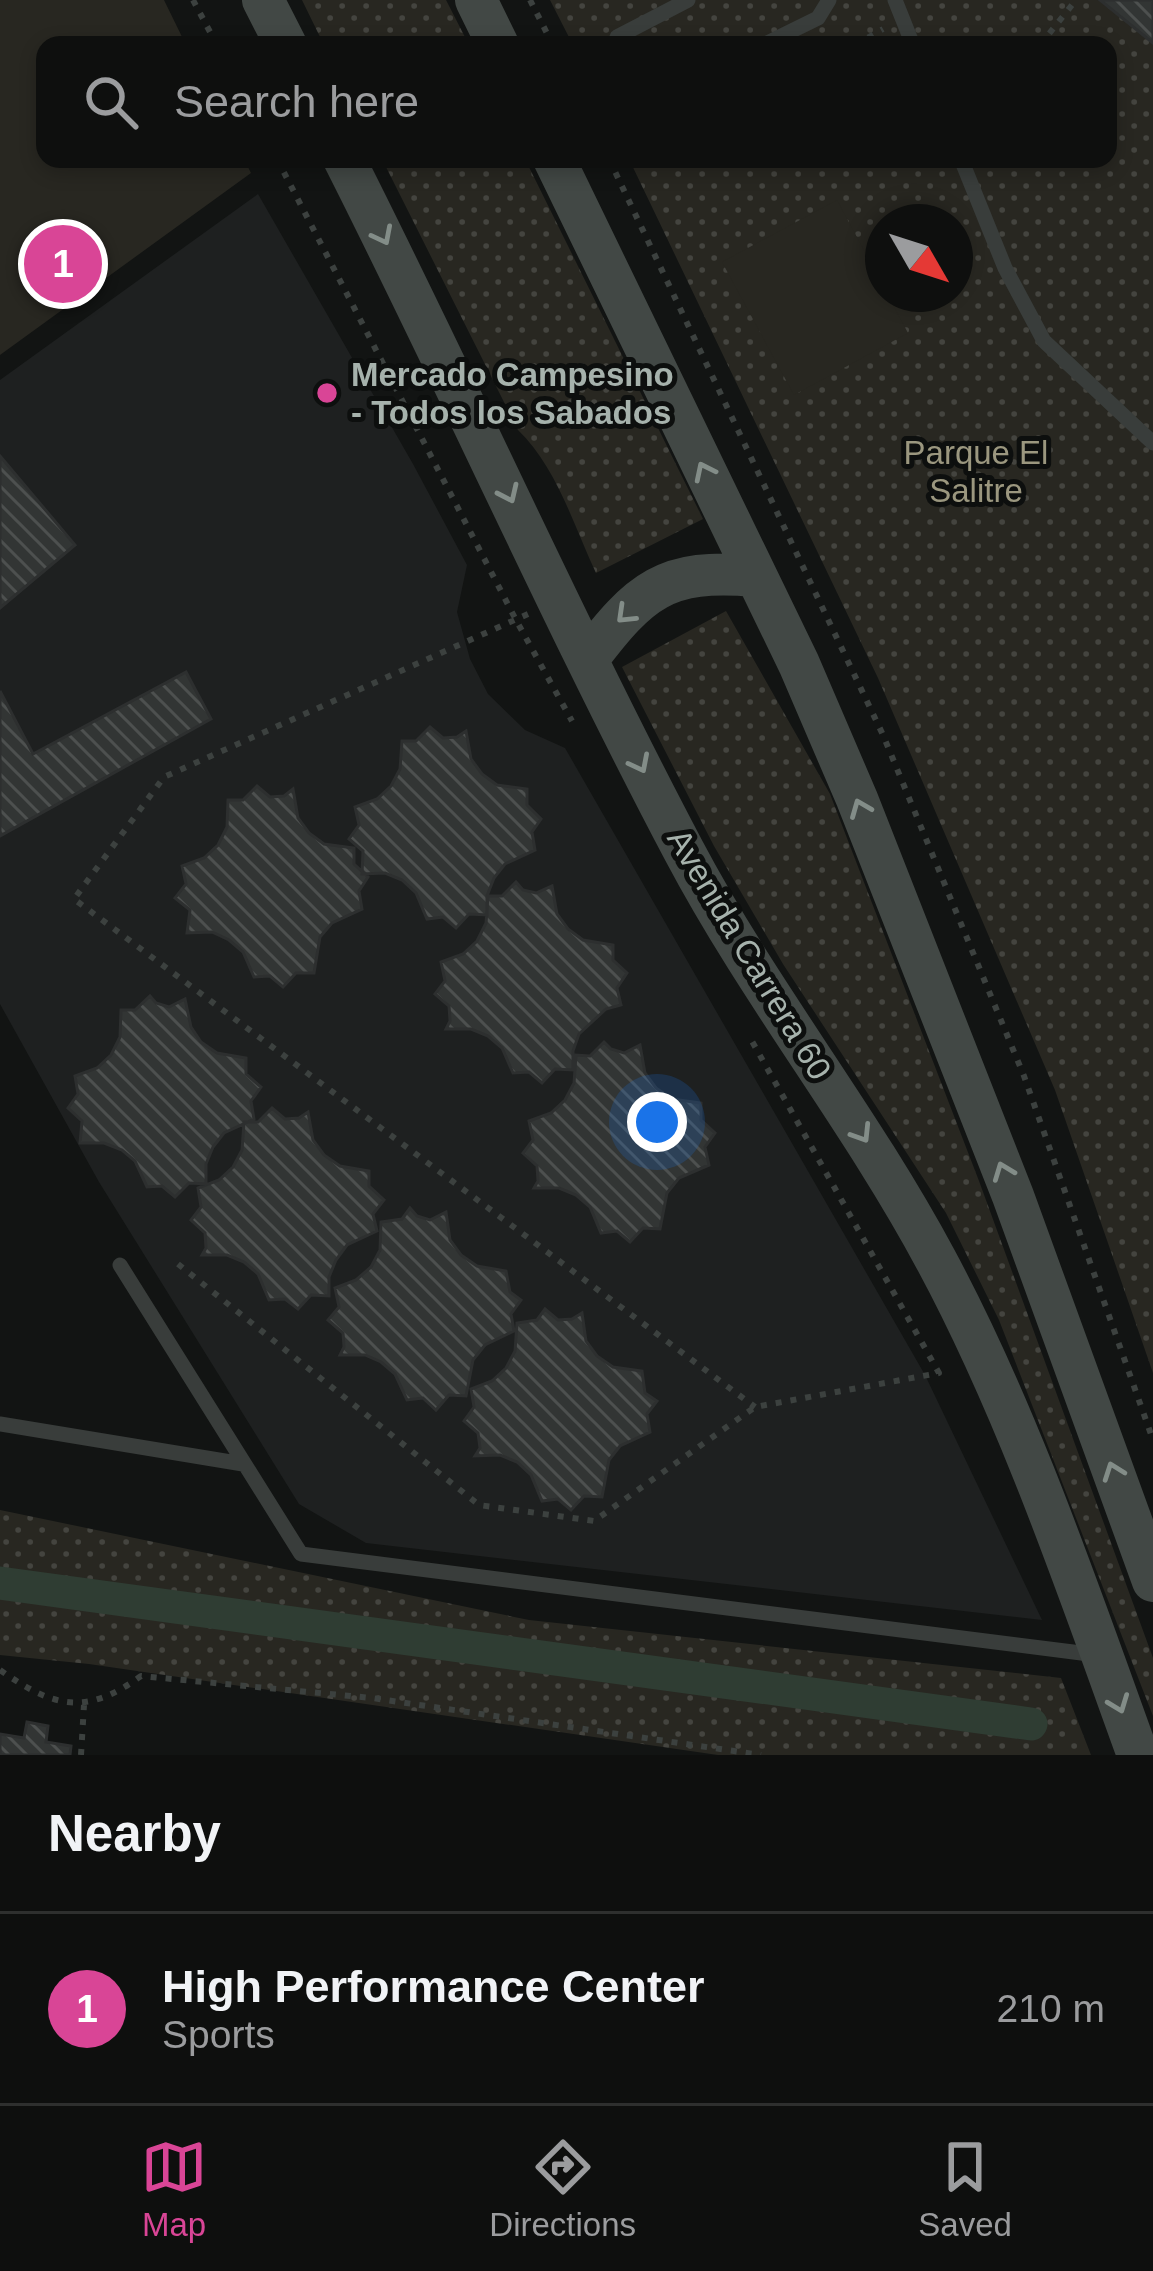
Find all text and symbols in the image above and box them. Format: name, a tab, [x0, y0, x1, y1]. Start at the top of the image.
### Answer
search box	[36, 36, 1117, 168]
icon: search	[78, 69, 144, 135]
text: Search here	[174, 76, 419, 127]
north arrow	[865, 204, 973, 312]
pin: 1	[24, 219, 102, 309]
one-way arrow	[368, 224, 392, 245]
place label: Mercado Campesino - Todos los Sabados	[351, 356, 674, 431]
marker: Mercado Campesino - Todos los Sabados	[314, 380, 340, 406]
park label: Parque El Salitre	[904, 434, 1048, 509]
one-way arrow	[695, 462, 718, 483]
one-way arrow	[495, 482, 518, 503]
one-way arrow	[617, 601, 639, 623]
one-way arrow	[625, 752, 648, 774]
one-way arrow	[850, 799, 874, 820]
street label: Avenida Carrera 60	[660, 822, 839, 1086]
your location	[627, 1092, 687, 1152]
one-way arrow	[848, 1121, 870, 1143]
one-way arrow	[993, 1162, 1017, 1183]
one-way arrow	[1102, 1462, 1127, 1483]
one-way arrow	[1105, 1692, 1130, 1713]
text: Nearby	[48, 1805, 221, 1862]
text: High Performance Center	[162, 1961, 705, 2012]
text: 1	[76, 1987, 98, 2030]
text: 210 m	[997, 1987, 1105, 2030]
text: Sports	[162, 2013, 275, 2056]
tab: Map	[141, 2134, 207, 2244]
tab: Directions	[489, 2134, 636, 2244]
tab: Saved	[918, 2134, 1012, 2244]

